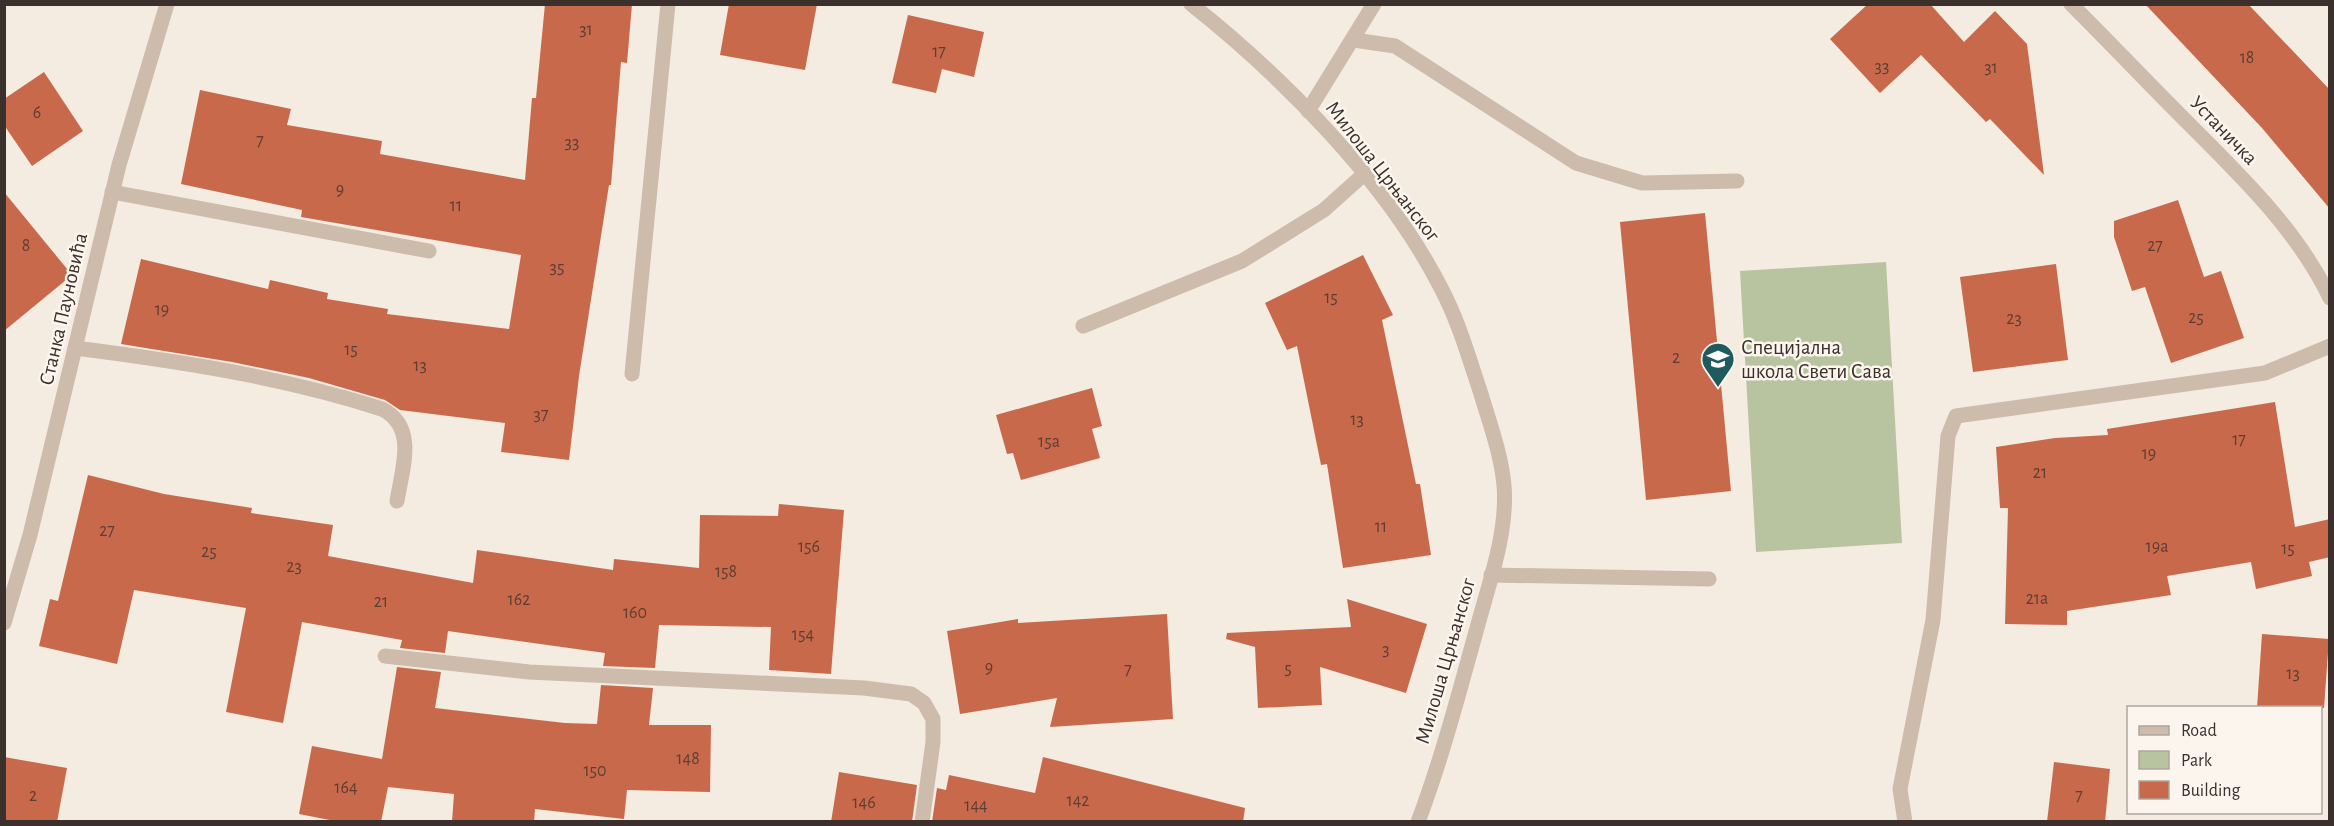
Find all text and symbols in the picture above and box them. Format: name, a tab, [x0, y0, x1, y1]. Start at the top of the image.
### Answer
house number: 31	[579, 21, 593, 39]
house number: 17	[932, 43, 946, 61]
house number: 18	[2240, 49, 2254, 67]
house number: 33	[1875, 58, 1889, 76]
house number: 31	[1984, 59, 1998, 77]
street label: Устаничка	[2186, 92, 2262, 169]
street label: Милоша Црњанског	[1322, 97, 1444, 246]
house number: 6	[33, 104, 41, 122]
house number: 7	[256, 132, 264, 150]
house number: 33	[565, 134, 579, 152]
house number: 9	[336, 181, 344, 199]
house number: 11	[450, 197, 462, 215]
street label: Станка Пауновића	[36, 230, 91, 387]
house number: 8	[22, 237, 30, 255]
house number: 27	[2147, 237, 2163, 255]
house number: 35	[550, 259, 564, 277]
house number: 15	[1324, 289, 1338, 307]
house number: 19	[155, 301, 169, 319]
house number: 25	[2188, 309, 2204, 327]
house number: 23	[2006, 310, 2022, 328]
place label: Специјална школа Свети Сава	[1741, 337, 1892, 382]
house number: 15	[344, 341, 358, 359]
school or university icon: Специјална школа Свети Сава	[1700, 341, 1736, 388]
house number: 2	[1672, 349, 1680, 367]
house number: 13	[413, 357, 427, 375]
house number: 37	[534, 406, 548, 424]
house number: 13	[1350, 411, 1364, 429]
house number: 17	[2232, 431, 2246, 449]
house number: 15a	[1038, 433, 1060, 451]
house number: 19	[2142, 445, 2156, 463]
house number: 21	[2033, 464, 2047, 482]
house number: 11	[1375, 518, 1387, 536]
house number: 27	[99, 522, 115, 540]
house number: 156	[798, 538, 820, 556]
house number: 19a	[2146, 538, 2168, 556]
house number: 15	[2281, 540, 2295, 558]
house number: 25	[201, 543, 217, 561]
house number: 23	[286, 558, 302, 576]
house number: 158	[715, 563, 737, 581]
street label: Милоша Црњанског	[1412, 575, 1479, 746]
house number: 21a	[2026, 590, 2048, 608]
house number: 162	[508, 591, 530, 609]
house number: 21	[374, 593, 388, 611]
house number: 160	[623, 604, 647, 622]
house number: 154	[792, 626, 815, 644]
house number: 3	[1382, 641, 1390, 659]
house number: 9	[985, 659, 993, 677]
house number: 5	[1284, 660, 1292, 678]
house number: 7	[1124, 661, 1132, 679]
house number: 13	[2286, 665, 2300, 683]
legend	[2127, 706, 2322, 814]
text: Road	[2181, 722, 2217, 740]
house number: 148	[676, 750, 700, 768]
text: Park	[2181, 752, 2213, 770]
house number: 150	[583, 762, 607, 780]
house number: 164	[334, 779, 358, 797]
text: Building	[2181, 782, 2241, 800]
house number: 2	[29, 787, 37, 805]
house number: 7	[2075, 787, 2083, 805]
house number: 142	[1066, 792, 1090, 810]
house number: 146	[852, 794, 876, 812]
house number: 144	[964, 797, 988, 815]

